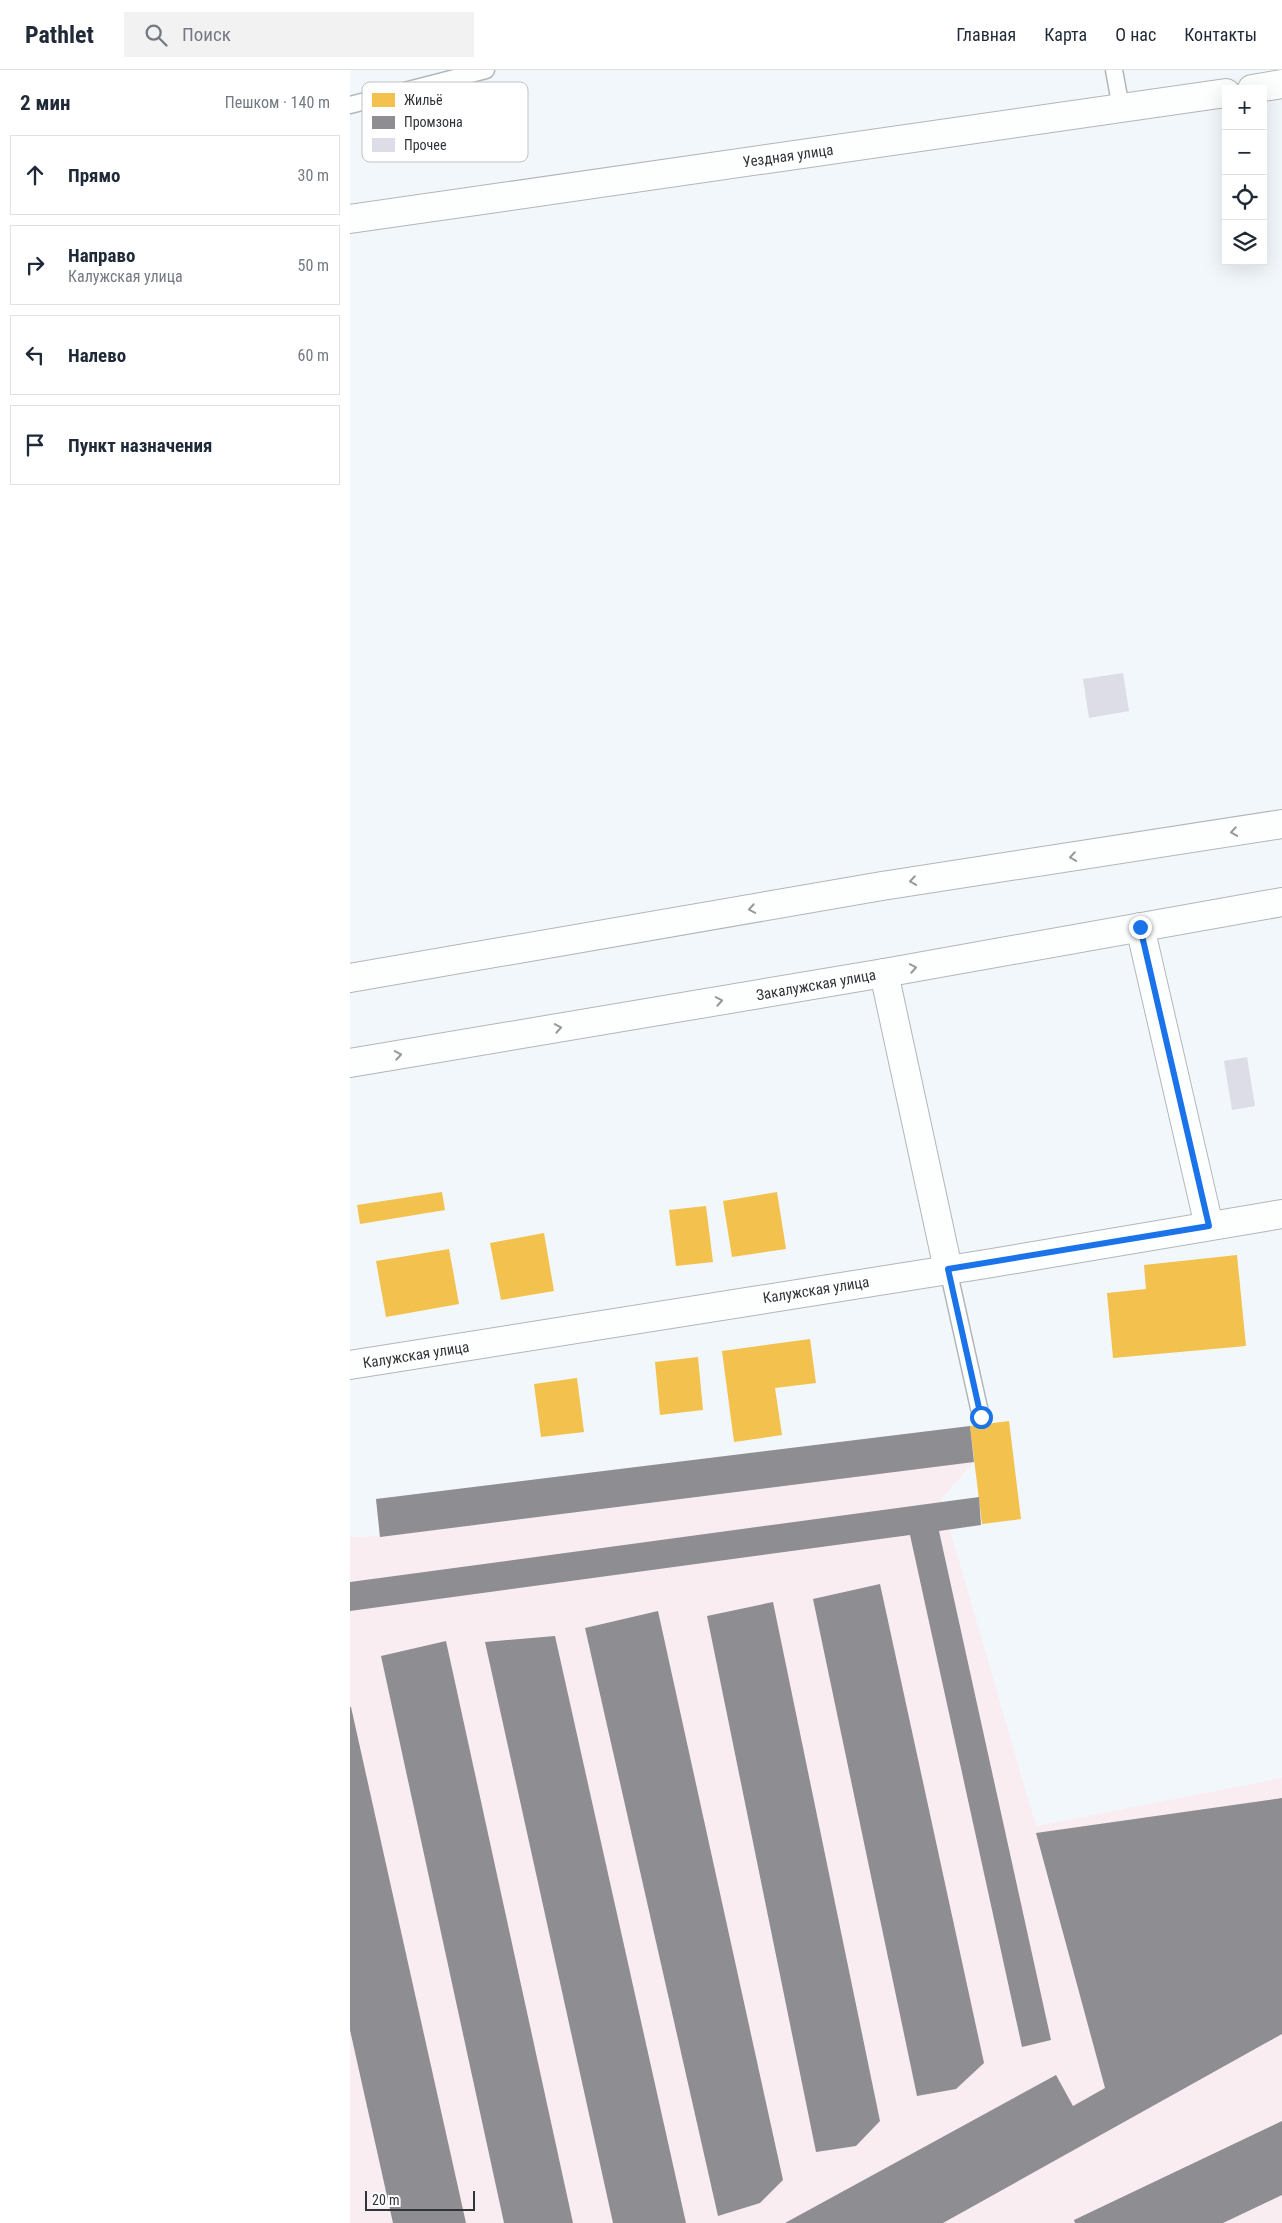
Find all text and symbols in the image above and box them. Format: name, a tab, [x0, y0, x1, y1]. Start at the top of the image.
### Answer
search box	[124, 12, 474, 57]
text: Pathlet	[25, 21, 94, 49]
icon: search	[142, 21, 170, 49]
text: Поиск	[182, 23, 231, 46]
text: Главная	[956, 24, 1016, 45]
text: Карта	[1044, 24, 1087, 45]
text: О нас	[1115, 24, 1156, 45]
text: Контакты	[1184, 24, 1257, 45]
legend	[362, 82, 528, 162]
map controls	[1222, 85, 1267, 265]
button: +	[1222, 85, 1267, 130]
text: 2 мин	[20, 91, 70, 115]
text: Жильё	[404, 92, 443, 108]
text: Пешком · 140 m	[225, 93, 330, 112]
text: Промзона	[404, 114, 463, 130]
button: −	[1222, 130, 1267, 175]
text: Прочее	[404, 137, 447, 153]
street label: Уездная улица	[742, 141, 834, 171]
icon: ahead	[21, 161, 49, 189]
text: Прямо	[68, 164, 121, 187]
text: 30 m	[297, 166, 329, 185]
button: locate	[1222, 175, 1267, 220]
button: layers	[1222, 220, 1267, 265]
text: Направо	[68, 244, 135, 267]
icon: right	[21, 251, 49, 279]
text: 50 m	[297, 256, 329, 275]
text: Калужская улица	[68, 267, 183, 286]
icon: left	[21, 341, 49, 369]
text: Налево	[68, 344, 126, 367]
text: 60 m	[297, 346, 329, 365]
icon: arrive	[21, 431, 49, 459]
text: Пункт назначения	[68, 434, 212, 457]
one-way arrow	[1229, 826, 1238, 836]
one-way arrow	[1069, 851, 1078, 861]
one-way arrow	[908, 876, 917, 886]
one-way arrow	[748, 903, 757, 913]
route end	[1129, 916, 1152, 939]
one-way arrow	[909, 963, 918, 973]
street label: Закалужская улица	[755, 966, 877, 1004]
one-way arrow	[714, 997, 723, 1007]
one-way arrow	[554, 1024, 563, 1034]
one-way arrow	[394, 1051, 402, 1061]
street label: Калужская улица	[761, 1273, 871, 1307]
street label: Калужская улица	[361, 1338, 471, 1372]
route start	[970, 1406, 993, 1429]
scale bar	[365, 2188, 475, 2211]
text: 20 m	[372, 2192, 400, 2208]

